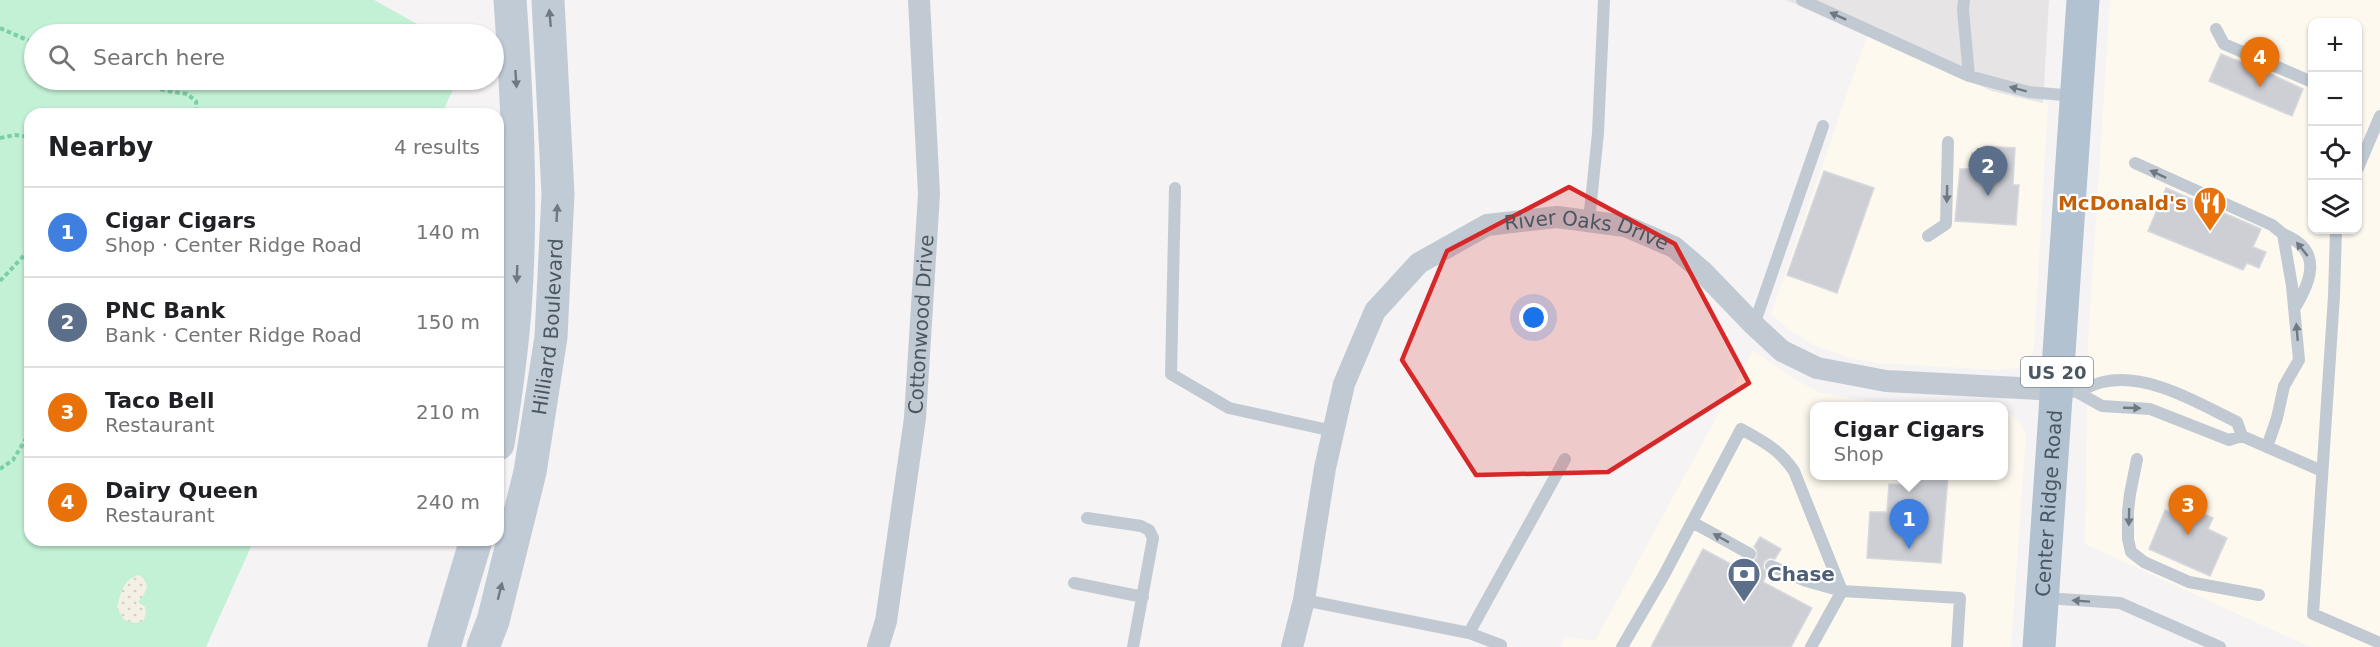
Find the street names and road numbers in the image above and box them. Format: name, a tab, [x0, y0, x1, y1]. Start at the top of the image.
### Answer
street label: River Oaks Drive	[1503, 205, 1672, 255]
street label: Cottonwood Drive	[903, 234, 938, 415]
street label: Hilliard Boulevard	[527, 238, 568, 417]
road number: US 20	[2021, 357, 2093, 387]
street label: Center Ridge Road	[2030, 409, 2067, 598]

